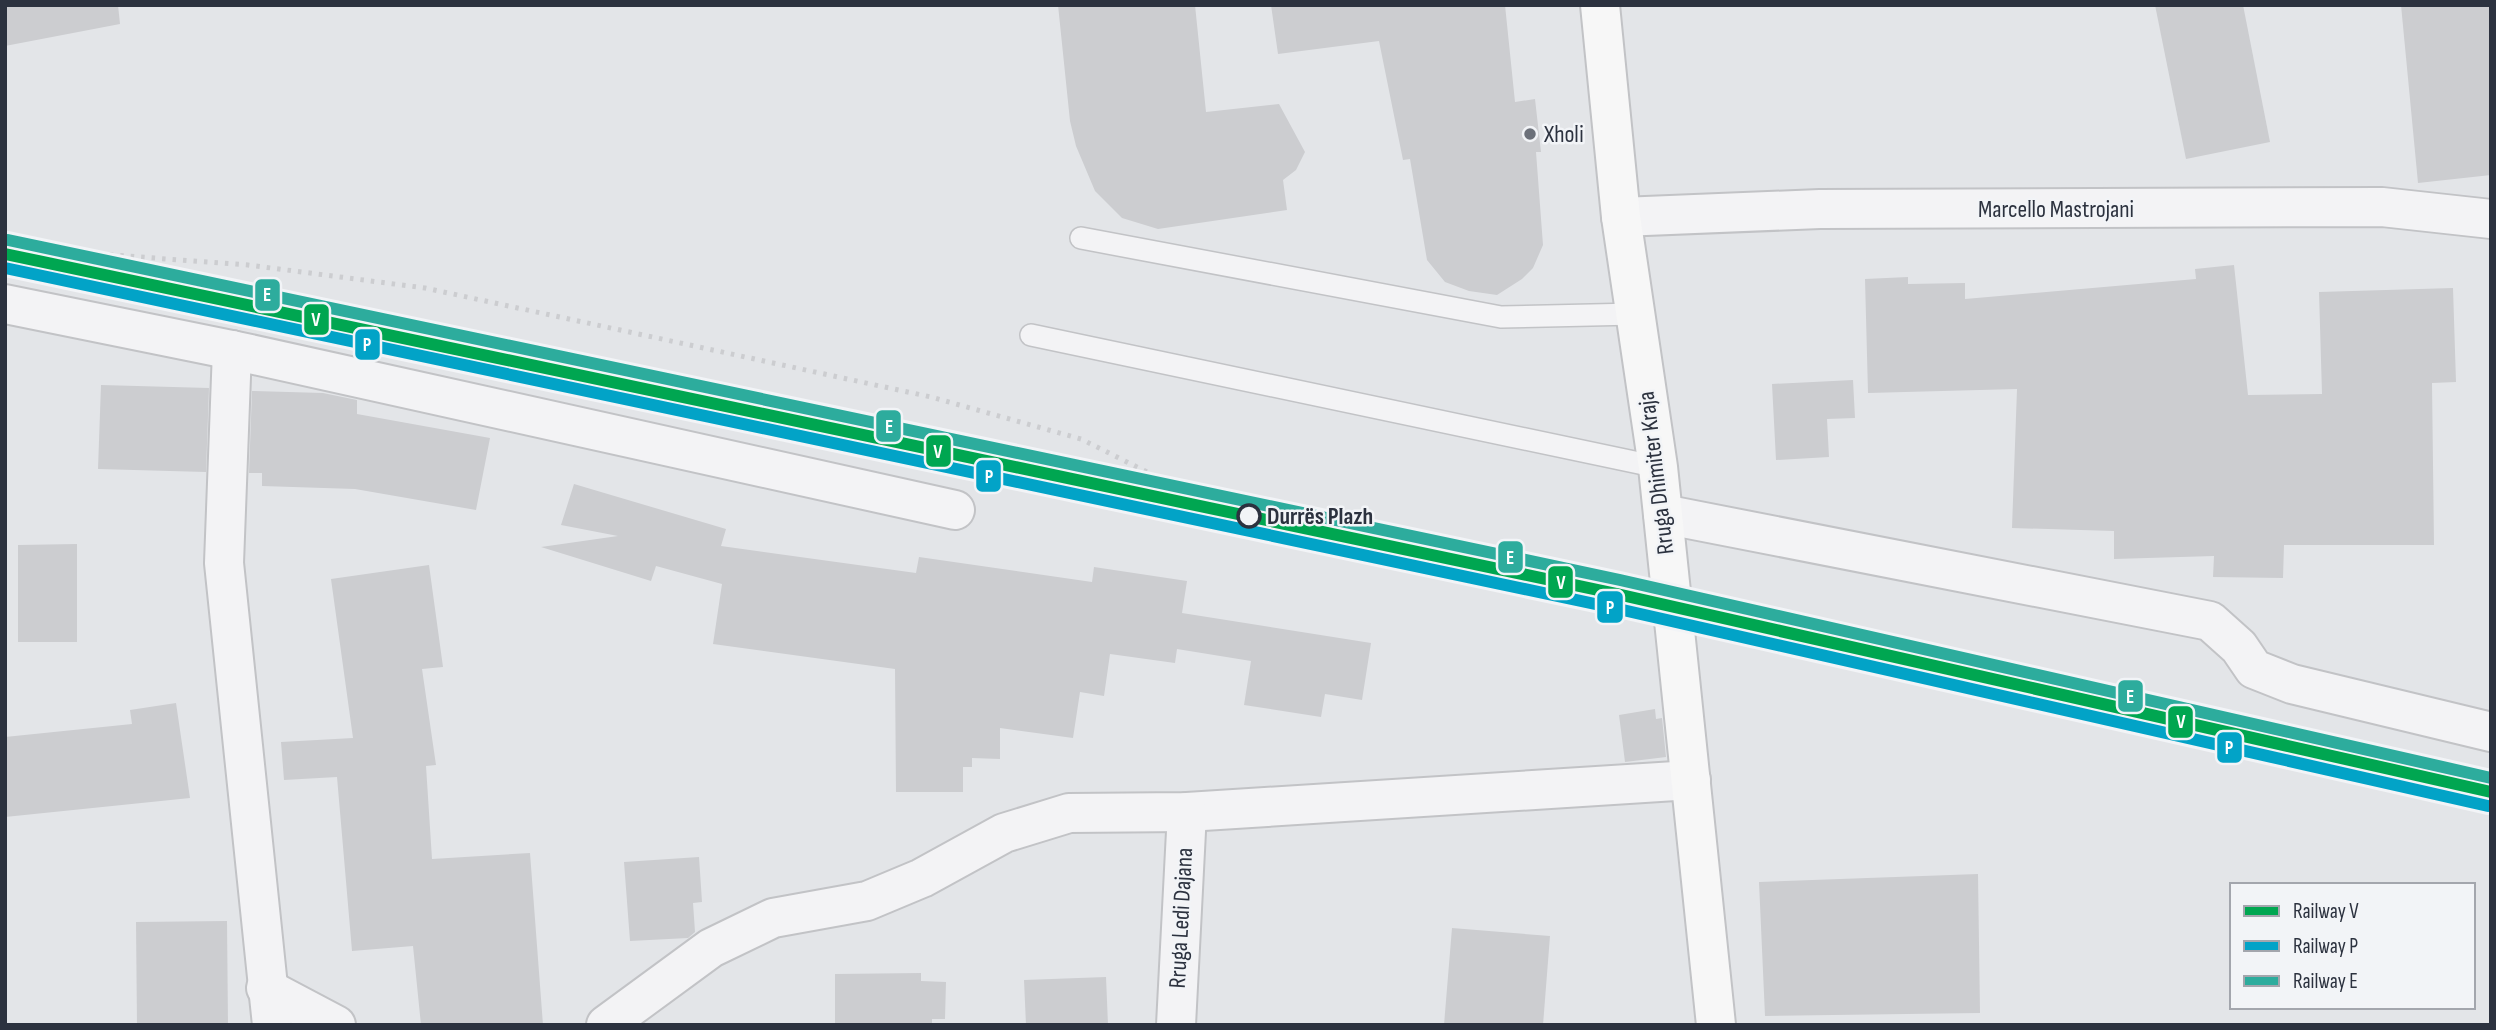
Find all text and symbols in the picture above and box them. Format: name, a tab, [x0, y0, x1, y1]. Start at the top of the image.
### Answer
place label: Xholi	[1543, 120, 1584, 149]
marker: Xholi	[1522, 126, 1538, 142]
street label: Marcello Mastrojani	[1978, 195, 2134, 224]
line badge: E	[254, 278, 281, 312]
text: E	[263, 284, 271, 307]
line badge: V	[303, 303, 330, 336]
text: V	[311, 309, 321, 332]
line badge: P	[354, 328, 381, 361]
text: P	[363, 334, 372, 357]
street label: Rruga Dhimiter Kraja	[1632, 390, 1680, 556]
line badge: E	[875, 409, 902, 443]
text: E	[885, 416, 893, 439]
line badge: V	[925, 434, 952, 468]
text: V	[933, 441, 943, 464]
line badge: P	[975, 459, 1002, 493]
text: P	[985, 466, 994, 489]
place label: Durrës Plazh	[1267, 502, 1373, 531]
marker: Durrës Plazh	[1237, 504, 1261, 528]
line badge: E	[1497, 540, 1524, 574]
text: E	[1506, 547, 1514, 570]
line badge: V	[1547, 565, 1574, 599]
text: V	[1556, 572, 1566, 595]
line badge: P	[1596, 590, 1624, 624]
text: P	[1606, 597, 1615, 620]
line badge: E	[2117, 679, 2144, 713]
text: E	[2126, 686, 2134, 709]
line badge: V	[2167, 705, 2194, 739]
text: V	[2176, 711, 2186, 734]
line badge: P	[2216, 731, 2243, 764]
text: P	[2225, 737, 2234, 760]
street label: Rruga Ledi Dajana	[1163, 847, 1199, 989]
legend	[2230, 883, 2475, 1009]
text: Railway V	[2293, 899, 2359, 924]
text: Railway P	[2293, 934, 2358, 959]
text: Railway E	[2293, 969, 2358, 994]

